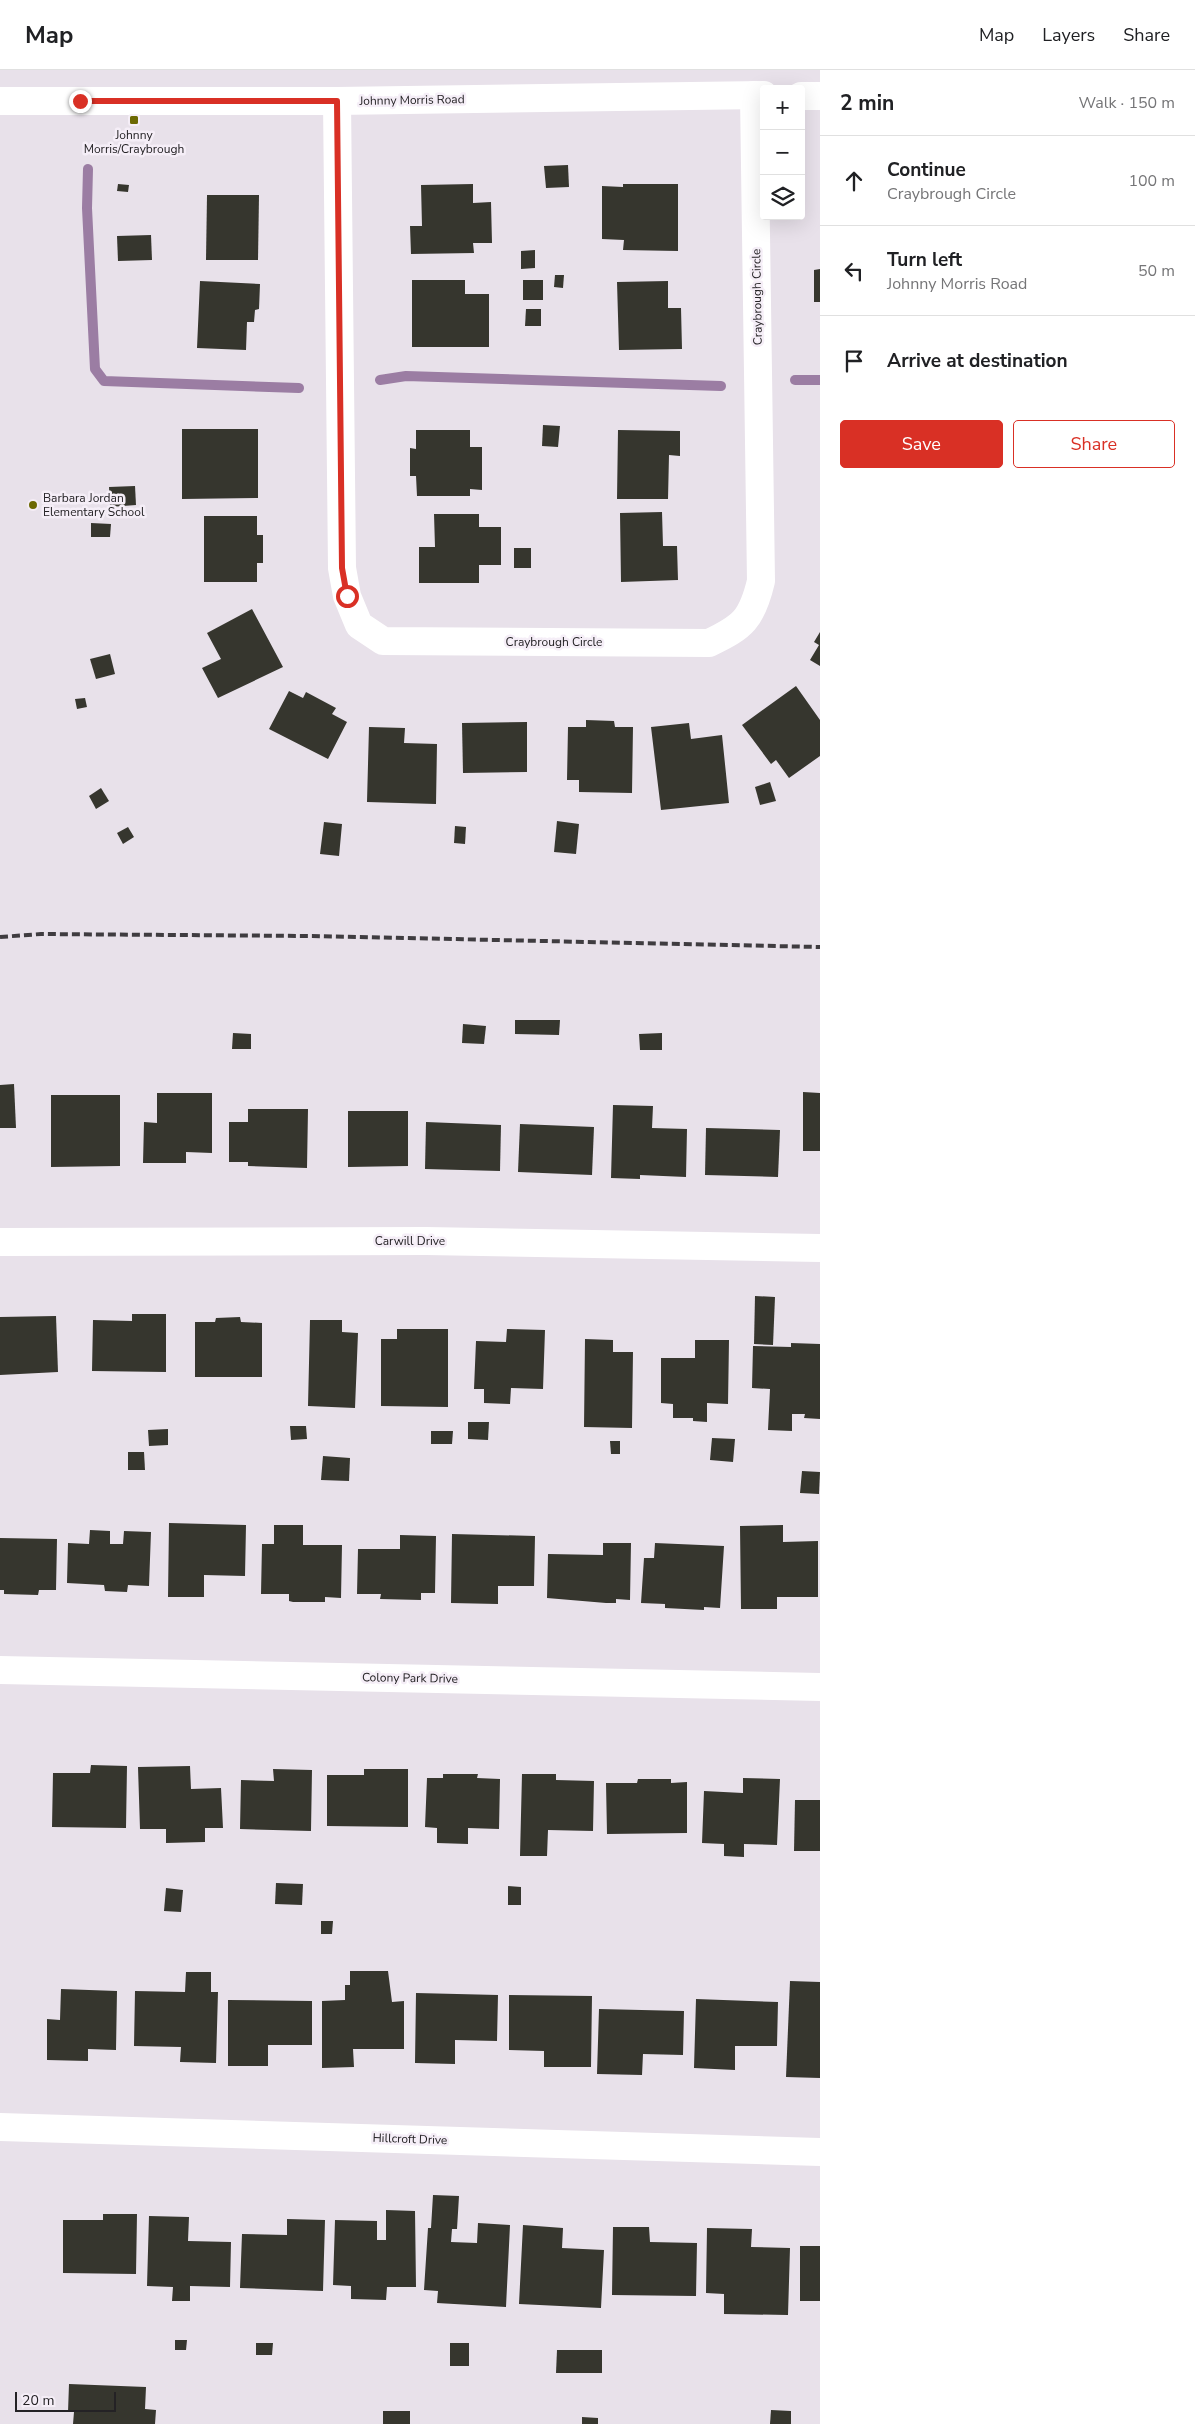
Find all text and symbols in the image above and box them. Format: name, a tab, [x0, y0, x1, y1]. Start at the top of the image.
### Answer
text: Map	[25, 19, 73, 51]
text: Map	[979, 23, 1014, 47]
text: Layers	[1042, 23, 1095, 47]
text: Share	[1123, 23, 1170, 47]
map controls	[760, 85, 805, 220]
button: +	[760, 85, 805, 130]
text: 2 min	[840, 89, 894, 117]
route end	[69, 90, 92, 113]
street label: Johnny Morris Road	[358, 91, 465, 109]
text: Walk · 150 m	[1079, 92, 1175, 114]
marker: Johnny Morris/Craybrough	[128, 114, 140, 126]
place label: Johnny Morris/Craybrough	[84, 127, 184, 157]
button: −	[760, 130, 805, 175]
text: Continue	[887, 157, 966, 183]
icon: ahead	[840, 167, 868, 195]
text: 100 m	[1128, 170, 1175, 192]
button: layers	[760, 175, 805, 220]
text: Craybrough Circle	[887, 183, 1016, 205]
text: Turn left	[887, 247, 962, 273]
street label: Craybrough Circle	[748, 248, 766, 346]
icon: left	[840, 257, 868, 285]
text: 50 m	[1138, 260, 1175, 282]
text: Johnny Morris Road	[887, 273, 1027, 295]
icon: arrive	[840, 347, 868, 375]
text: Arrive at destination	[887, 348, 1068, 374]
button: Save	[840, 420, 1003, 468]
button: Share	[1013, 420, 1175, 468]
place label: Barbara Jordan Elementary School	[43, 490, 145, 520]
marker: Barbara Jordan Elementary School	[27, 499, 39, 511]
route start	[336, 585, 359, 608]
street label: Craybrough Circle	[506, 634, 602, 650]
street label: Carwill Drive	[375, 1233, 445, 1249]
street label: Colony Park Drive	[362, 1669, 458, 1687]
street label: Hillcroft Drive	[372, 2130, 448, 2148]
scale bar	[15, 2389, 116, 2412]
text: 20 m	[22, 2391, 54, 2410]

